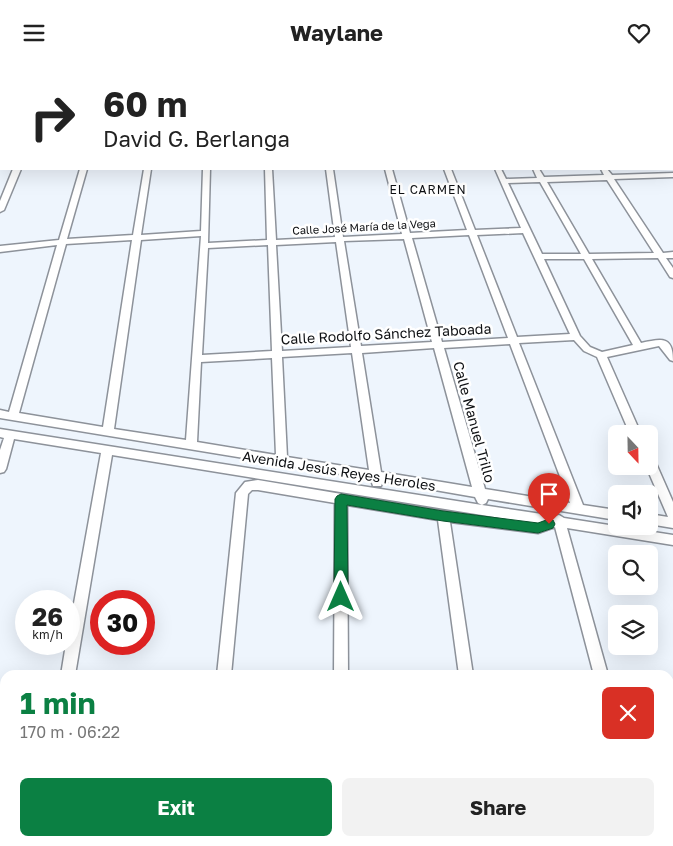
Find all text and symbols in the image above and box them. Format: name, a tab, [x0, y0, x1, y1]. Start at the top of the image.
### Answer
icon: menu	[20, 19, 48, 47]
text: Waylane	[290, 19, 383, 46]
icon: heart	[625, 19, 653, 47]
text: 60 m	[103, 83, 187, 125]
icon: right	[20, 85, 85, 150]
text: David G. Berlanga	[103, 125, 290, 152]
district label: EL CARMEN	[389, 182, 467, 197]
street label: Calle José María de la Vega	[292, 216, 436, 237]
street label: Calle Rodolfo Sánchez Taboada	[280, 319, 492, 348]
street label: Calle Manuel Trillo	[450, 359, 499, 484]
north arrow	[608, 425, 658, 475]
map controls	[608, 425, 658, 655]
street label: Avenida Jesús Reyes Heroles	[241, 447, 437, 494]
pin	[528, 473, 570, 524]
icon: arrive	[535, 480, 563, 508]
button: sound	[608, 485, 658, 535]
button: search	[608, 545, 658, 595]
position arrow	[314, 570, 366, 622]
speed limit sign: 30	[90, 590, 155, 655]
text: 26	[32, 601, 63, 632]
button: layers	[608, 605, 658, 655]
text: km/h	[32, 627, 63, 642]
text: 1 min	[20, 685, 96, 721]
button: close	[602, 687, 654, 739]
text: 170 m · 06:22	[20, 722, 120, 742]
button: Exit	[20, 778, 332, 836]
button: Share	[342, 778, 654, 836]

